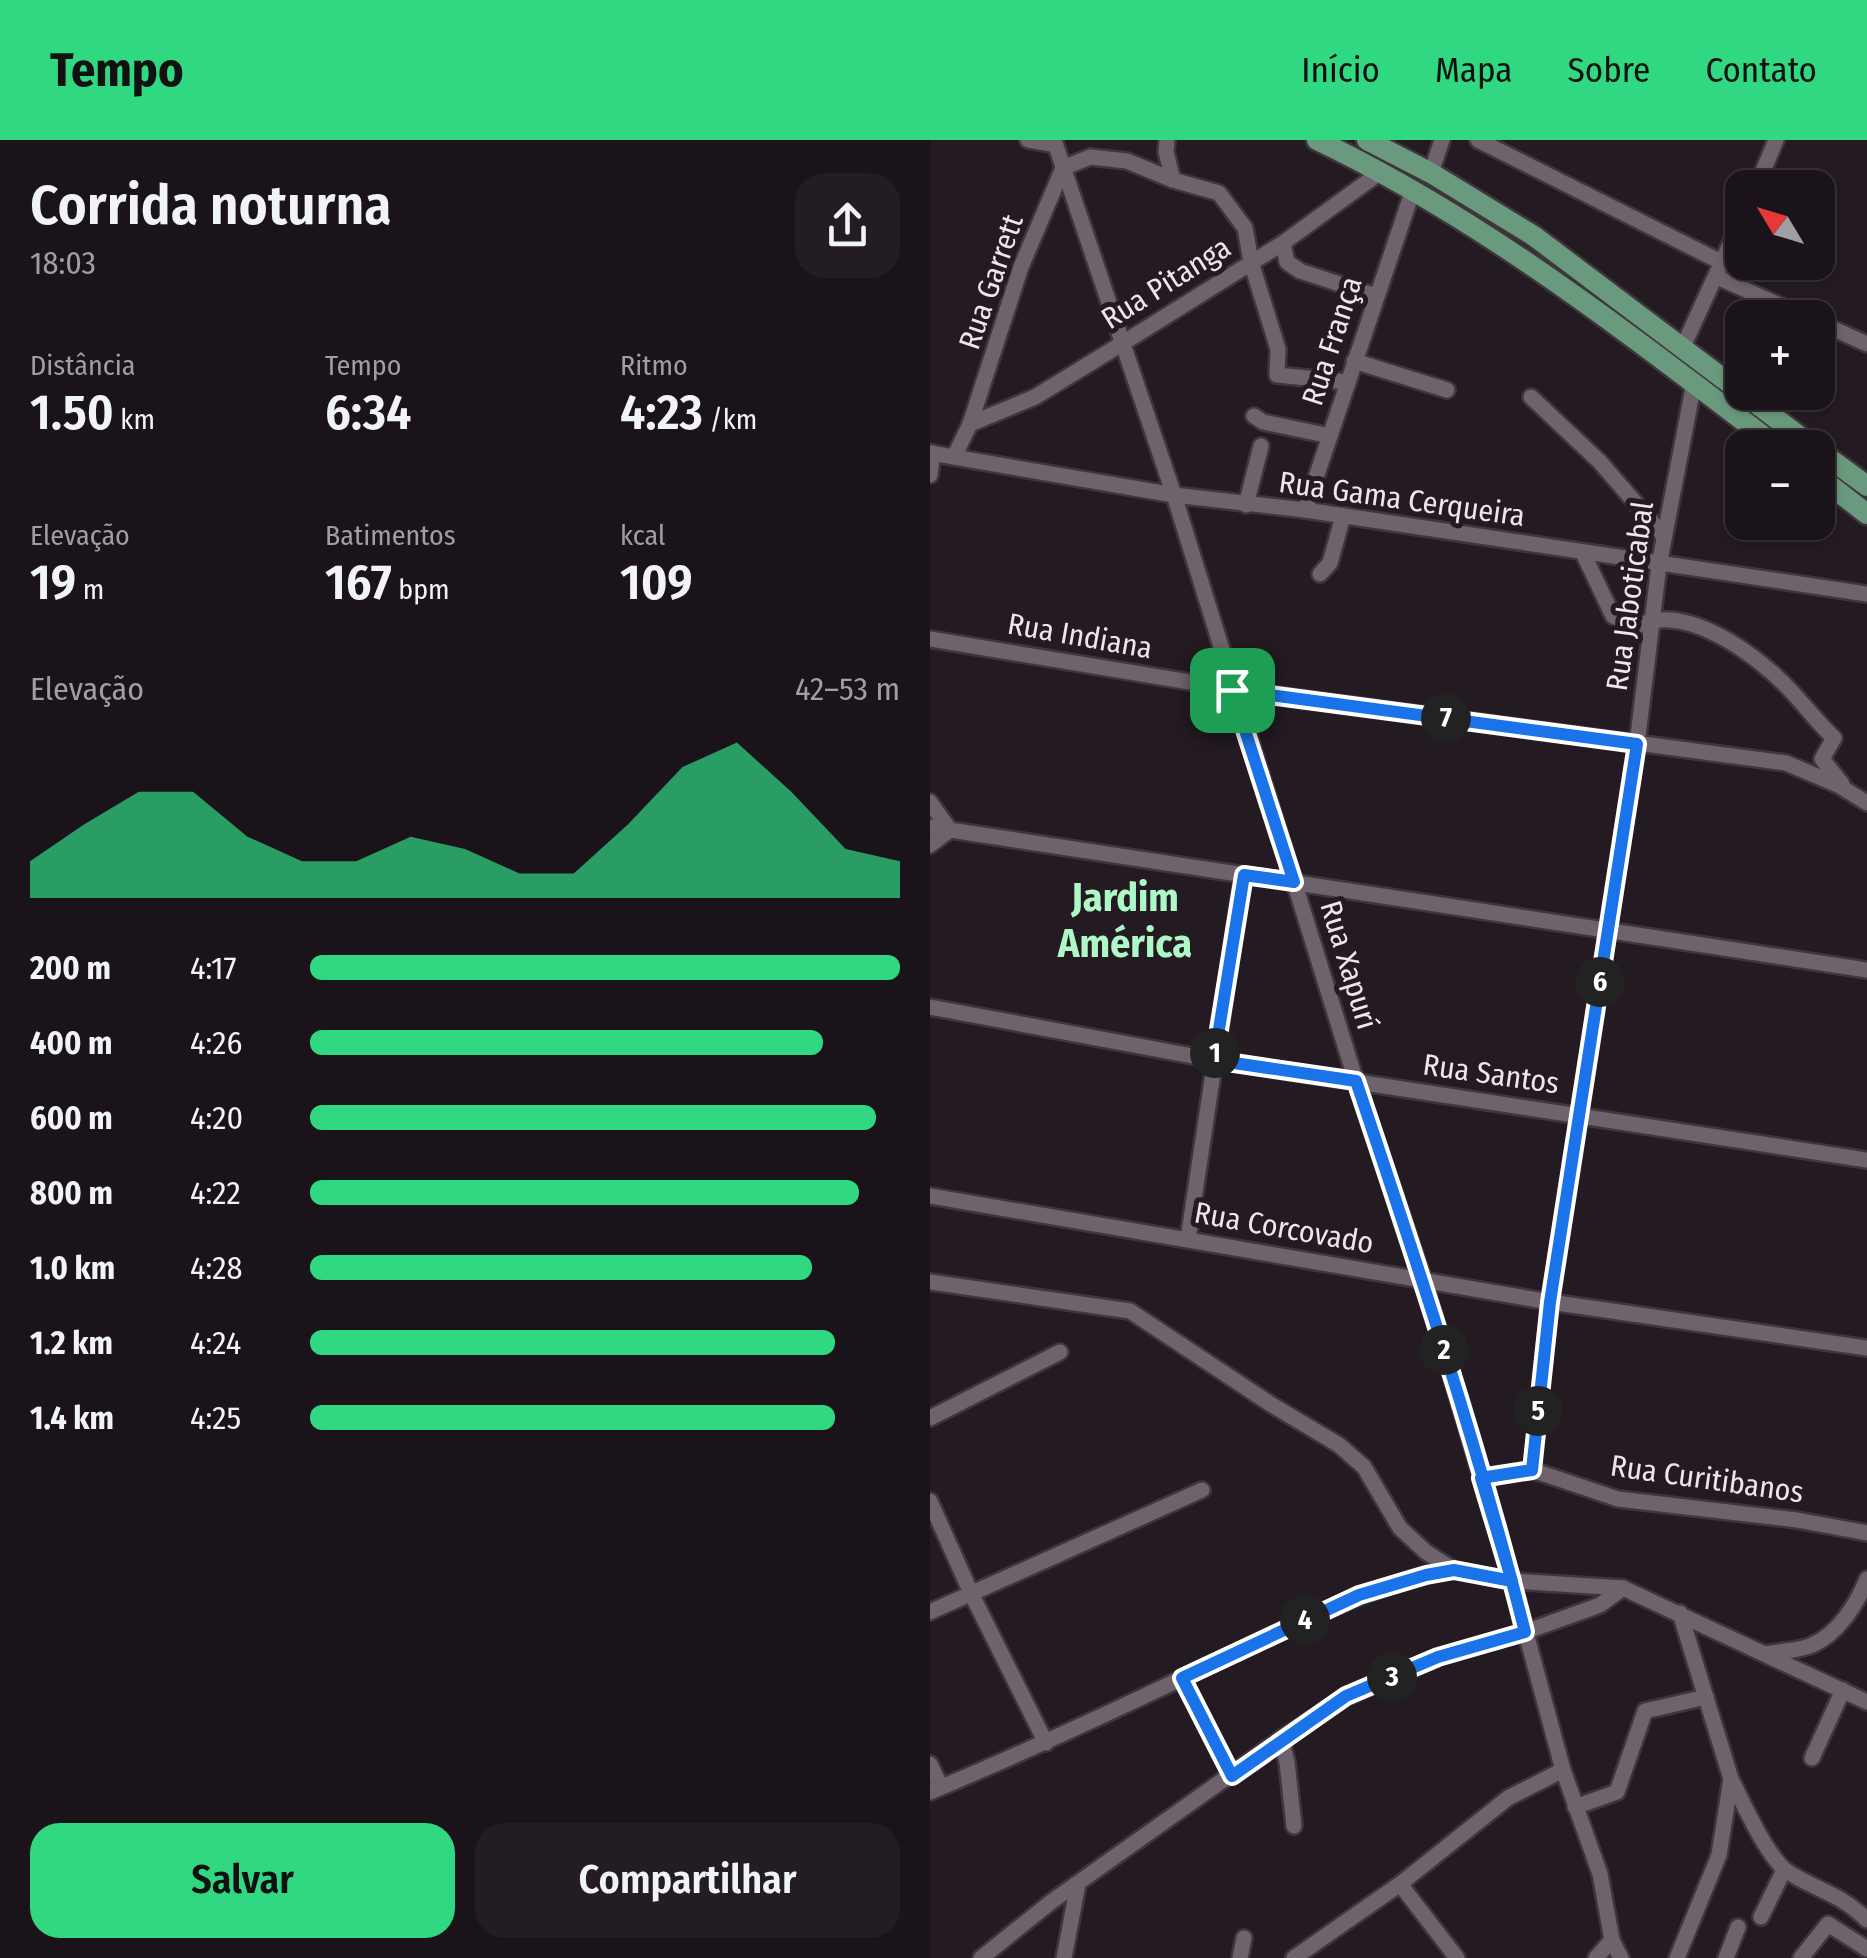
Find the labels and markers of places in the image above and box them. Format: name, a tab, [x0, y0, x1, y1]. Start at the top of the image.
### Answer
pin	[1190, 648, 1275, 733]
pin: 7	[1421, 693, 1471, 743]
pin: 6	[1575, 957, 1625, 1007]
pin: 1	[1190, 1028, 1240, 1078]
pin: 2	[1419, 1325, 1469, 1375]
pin: 5	[1513, 1386, 1563, 1436]
pin: 4	[1280, 1595, 1330, 1645]
pin: 3	[1367, 1652, 1417, 1702]

